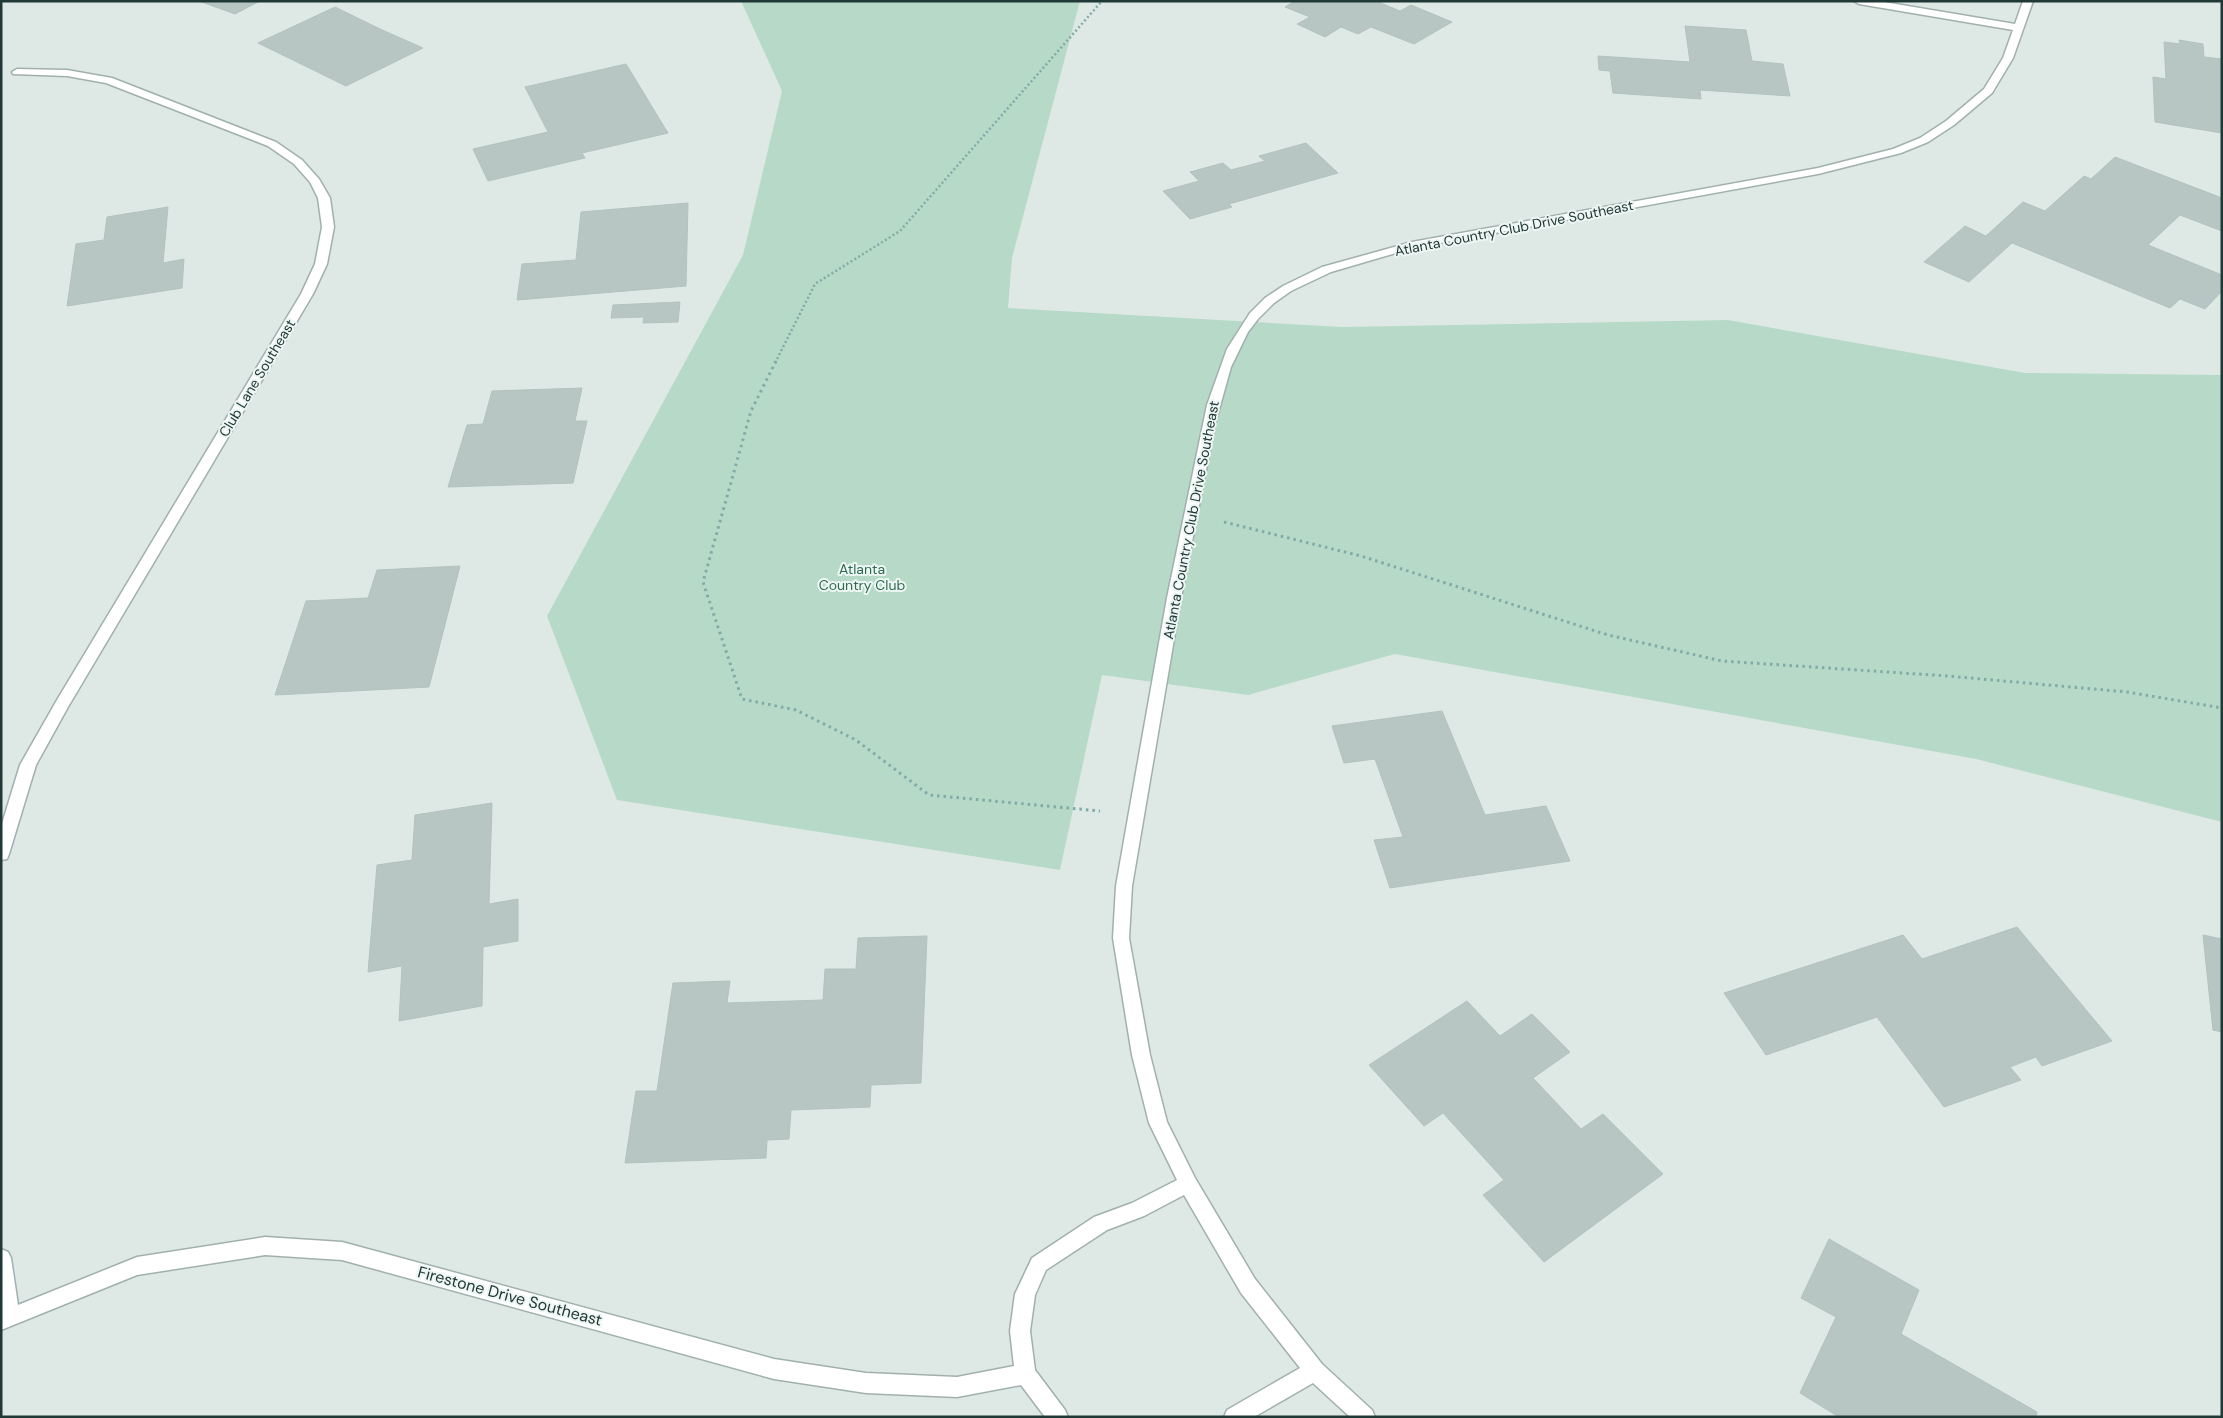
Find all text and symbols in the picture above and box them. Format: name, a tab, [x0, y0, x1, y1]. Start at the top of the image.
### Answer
street label: Atlanta Country Club Drive Southeast	[1393, 196, 1635, 260]
street label: Club Lane Southeast	[215, 316, 299, 440]
street label: Atlanta Country Club Drive Southeast	[1159, 399, 1223, 641]
park label: Atlanta Country Club	[819, 560, 905, 594]
street label: Firestone Drive Southeast	[415, 1261, 605, 1331]

